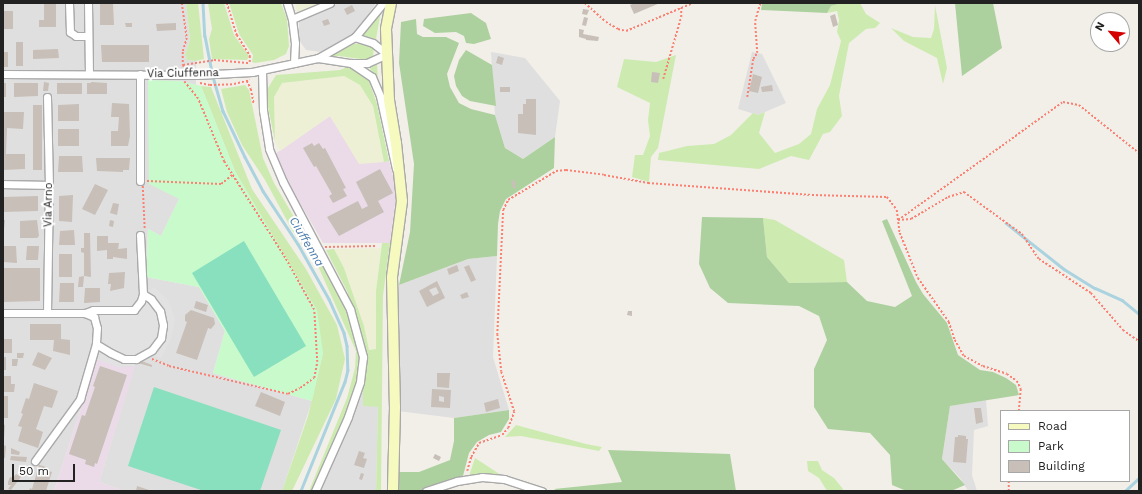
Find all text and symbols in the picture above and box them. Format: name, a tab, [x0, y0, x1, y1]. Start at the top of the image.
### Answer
north arrow	[1090, 12, 1130, 52]
text: N	[1092, 20, 1107, 33]
street label: Via Ciuffenna	[147, 67, 219, 81]
street label: Via Arno	[42, 182, 56, 228]
water label: Ciuffenna	[286, 215, 326, 269]
legend	[1000, 410, 1130, 482]
text: Road	[1038, 419, 1067, 433]
text: Park	[1038, 439, 1064, 453]
scale bar	[14, 456, 77, 482]
text: Building	[1038, 459, 1085, 473]
text: 50 m	[19, 464, 49, 478]

